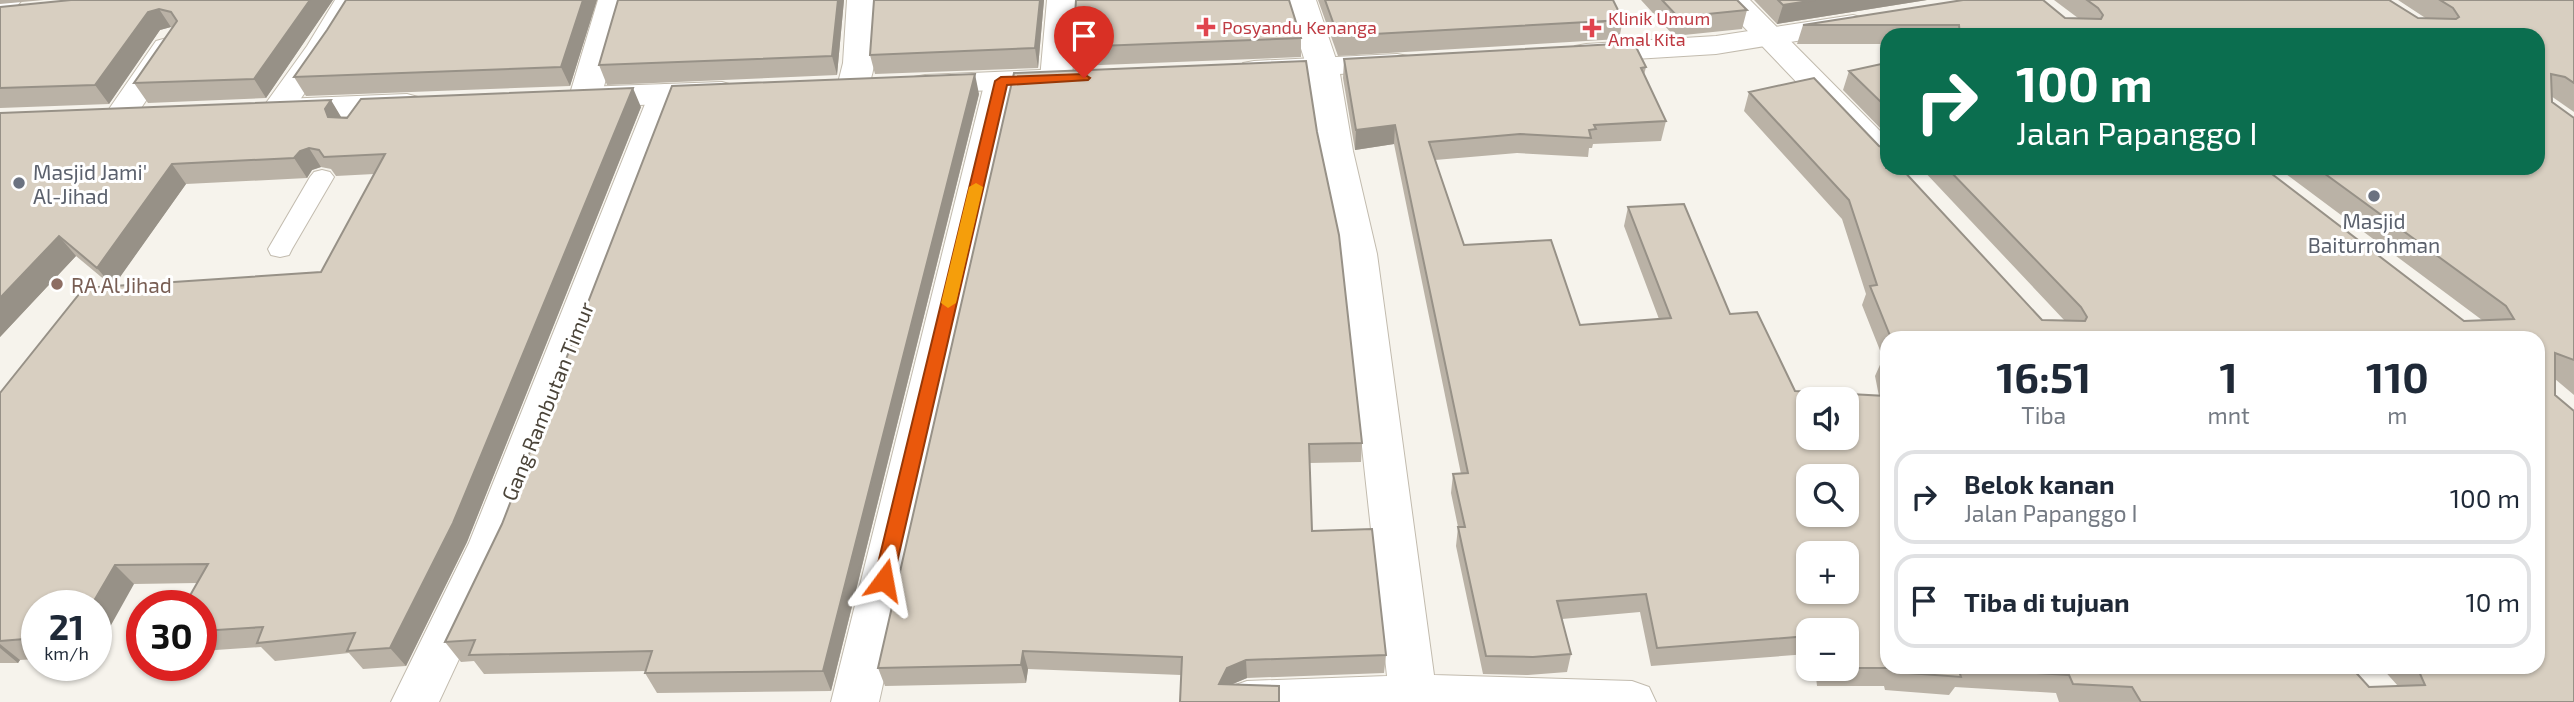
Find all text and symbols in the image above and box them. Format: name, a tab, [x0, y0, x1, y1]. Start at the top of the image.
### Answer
pin	[1054, 6, 1114, 78]
place label: Klinik Umum Amal Kita	[1608, 7, 1710, 50]
place label: Posyandu Kenanga	[1222, 16, 1377, 38]
icon: arrive	[1065, 17, 1103, 55]
marker: Posyandu Kenanga	[1196, 17, 1216, 37]
marker: Klinik Umum Amal Kita	[1582, 18, 1602, 38]
text: 100 m	[2016, 53, 2153, 112]
icon: right	[1901, 56, 1992, 147]
text: Jalan Papanggo I	[2016, 113, 2258, 151]
place label: Masjid Jami' Al-Jihad	[33, 159, 147, 208]
marker: Masjid Jami' Al-Jihad	[11, 175, 27, 191]
marker: Masjid Baiturrohman	[2366, 188, 2382, 204]
place label: Masjid Baiturrohman	[2308, 208, 2440, 257]
place label: RA Al Jihad	[71, 272, 172, 297]
marker: RA Al Jihad	[49, 276, 65, 292]
street label: Gang Rambutan Timur	[496, 297, 599, 504]
text: 16:51	[1996, 351, 2091, 401]
text: 1	[2220, 351, 2238, 401]
text: 110	[2366, 351, 2429, 401]
map controls	[1796, 387, 1859, 681]
button: sound	[1796, 387, 1859, 450]
text: Tiba	[2021, 401, 2066, 429]
text: mnt	[2207, 401, 2250, 429]
text: m	[2387, 401, 2407, 429]
button: search	[1796, 464, 1859, 527]
text: Belok kanan	[1964, 468, 2115, 499]
icon: right	[1905, 478, 1943, 516]
text: 100 m	[2450, 482, 2520, 513]
text: Jalan Papanggo I	[1964, 499, 2138, 527]
button: +	[1796, 541, 1859, 604]
position arrow	[847, 543, 921, 617]
icon: arrive	[1905, 582, 1943, 620]
text: Tiba di tujuan	[1964, 586, 2130, 617]
text: 10 m	[2465, 586, 2520, 617]
speed limit sign: 30	[126, 590, 217, 681]
text: 21	[49, 605, 84, 647]
button: −	[1796, 618, 1859, 681]
text: km/h	[44, 642, 89, 664]

